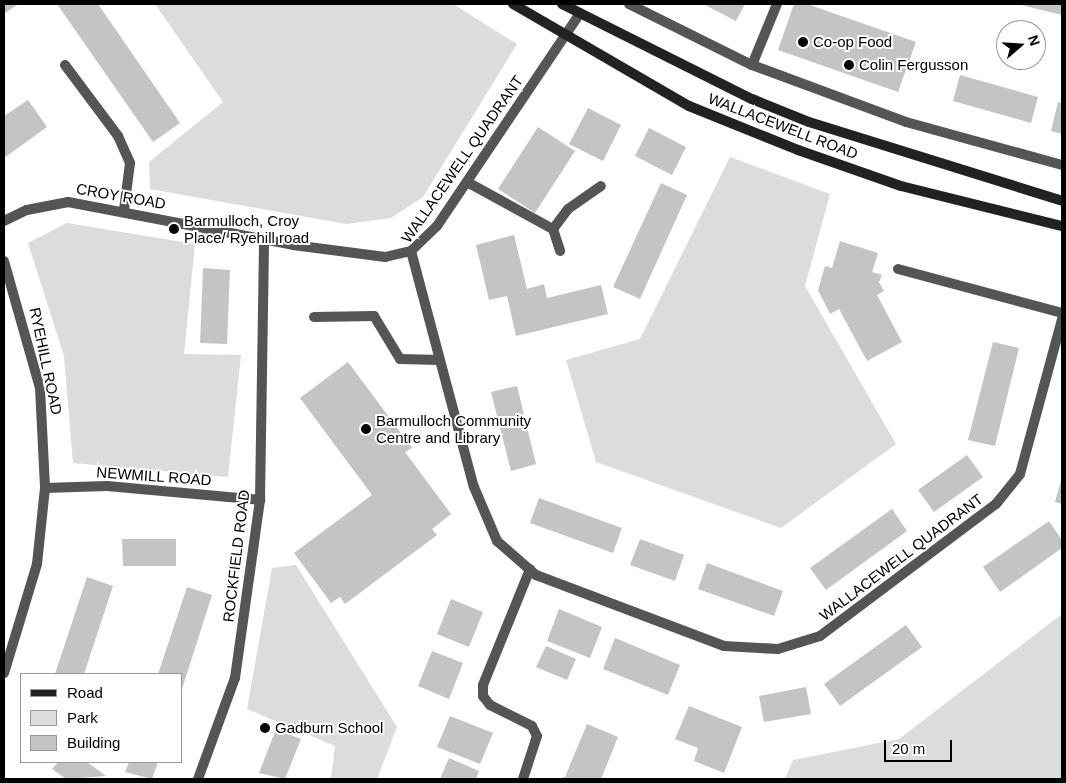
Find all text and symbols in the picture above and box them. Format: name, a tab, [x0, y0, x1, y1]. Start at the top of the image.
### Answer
north arrow	[996, 20, 1046, 70]
place label: Co-op Food	[813, 33, 892, 51]
text: N	[1025, 33, 1043, 48]
marker: Co-op Food	[797, 36, 809, 48]
place label: Colin Fergusson	[859, 56, 968, 74]
marker: Colin Fergusson	[843, 59, 855, 71]
street label: WALLACEWELL QUADRANT	[397, 72, 527, 246]
street label: WALLACEWELL ROAD	[705, 89, 861, 163]
street label: CROY ROAD	[75, 179, 167, 213]
place label: Barmulloch, Croy Place/ Ryehill road	[184, 211, 309, 246]
marker: Barmulloch, Croy Place/ Ryehill road	[168, 223, 180, 235]
street label: RYEHILL ROAD	[26, 305, 66, 417]
place label: Barmulloch Community Centre and Library	[376, 411, 531, 446]
marker: Barmulloch Community Centre and Library	[360, 423, 372, 435]
street label: NEWMILL ROAD	[96, 463, 212, 489]
street label: ROCKFIELD ROAD	[219, 489, 253, 623]
street label: WALLACEWELL QUADRANT	[816, 490, 986, 624]
legend	[20, 673, 182, 763]
text: Road	[67, 684, 103, 701]
text: Park	[67, 709, 98, 726]
place label: Gadburn School	[275, 719, 383, 737]
marker: Gadburn School	[259, 722, 271, 734]
scale bar	[886, 730, 954, 762]
text: Building	[67, 734, 120, 751]
text: 20 m	[892, 740, 925, 757]

